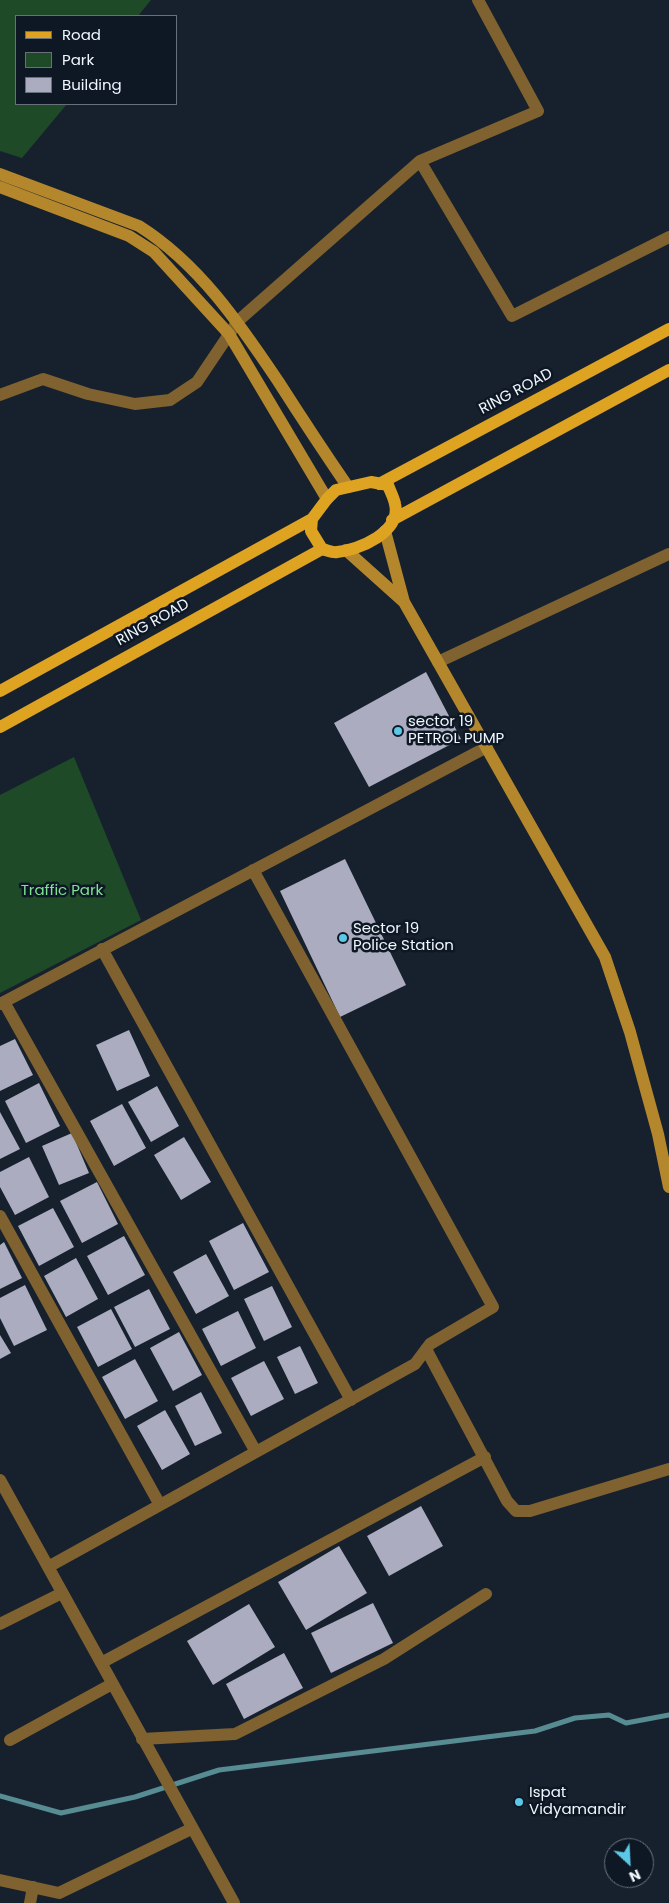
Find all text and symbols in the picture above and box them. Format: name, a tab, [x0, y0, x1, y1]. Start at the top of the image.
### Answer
legend	[15, 15, 178, 105]
text: Road	[62, 24, 101, 45]
text: Park	[62, 49, 94, 70]
text: Building	[62, 74, 122, 95]
street label: RING ROAD	[476, 365, 556, 419]
street label: RING ROAD	[113, 596, 193, 650]
place label: sector 19 PETROL PUMP	[408, 713, 504, 748]
marker: sector 19 PETROL PUMP	[392, 725, 404, 737]
park label: Traffic Park	[21, 882, 103, 900]
place label: Sector 19 Police Station	[353, 920, 454, 955]
marker: Sector 19 Police Station	[337, 932, 349, 944]
place label: Ispat Vidyamandir	[529, 1784, 626, 1819]
marker: Ispat Vidyamandir	[513, 1796, 525, 1808]
north arrow	[604, 1838, 654, 1888]
text: N	[626, 1864, 644, 1887]

